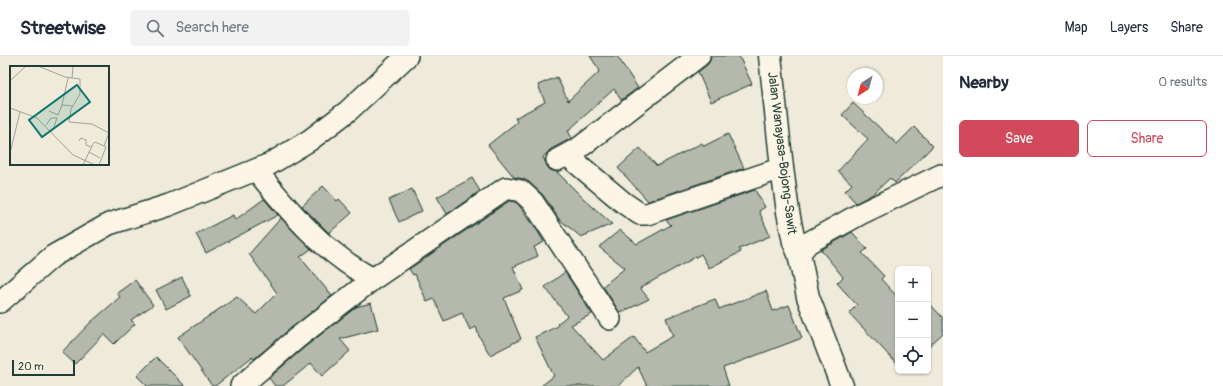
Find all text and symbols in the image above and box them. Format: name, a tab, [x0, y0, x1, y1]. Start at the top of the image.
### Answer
search box	[130, 10, 410, 46]
text: Streetwise	[20, 16, 106, 40]
icon: search	[144, 17, 166, 39]
text: Search here	[176, 18, 249, 37]
text: Map	[1065, 19, 1088, 36]
text: Layers	[1110, 19, 1148, 36]
text: Share	[1170, 19, 1203, 36]
inset map	[10, 66, 109, 165]
north arrow	[847, 68, 883, 104]
street label: Jalan Wanayasa-Bojong-Sawit	[764, 71, 800, 236]
text: Nearby	[959, 72, 1008, 93]
text: 0 results	[1158, 74, 1207, 90]
button: Save	[959, 120, 1079, 157]
button: Share	[1087, 120, 1207, 157]
map controls	[895, 266, 931, 374]
button: +	[895, 266, 931, 302]
button: −	[895, 302, 931, 338]
button: locate	[895, 338, 931, 374]
scale bar	[12, 358, 75, 377]
text: 20 m	[18, 360, 44, 373]

